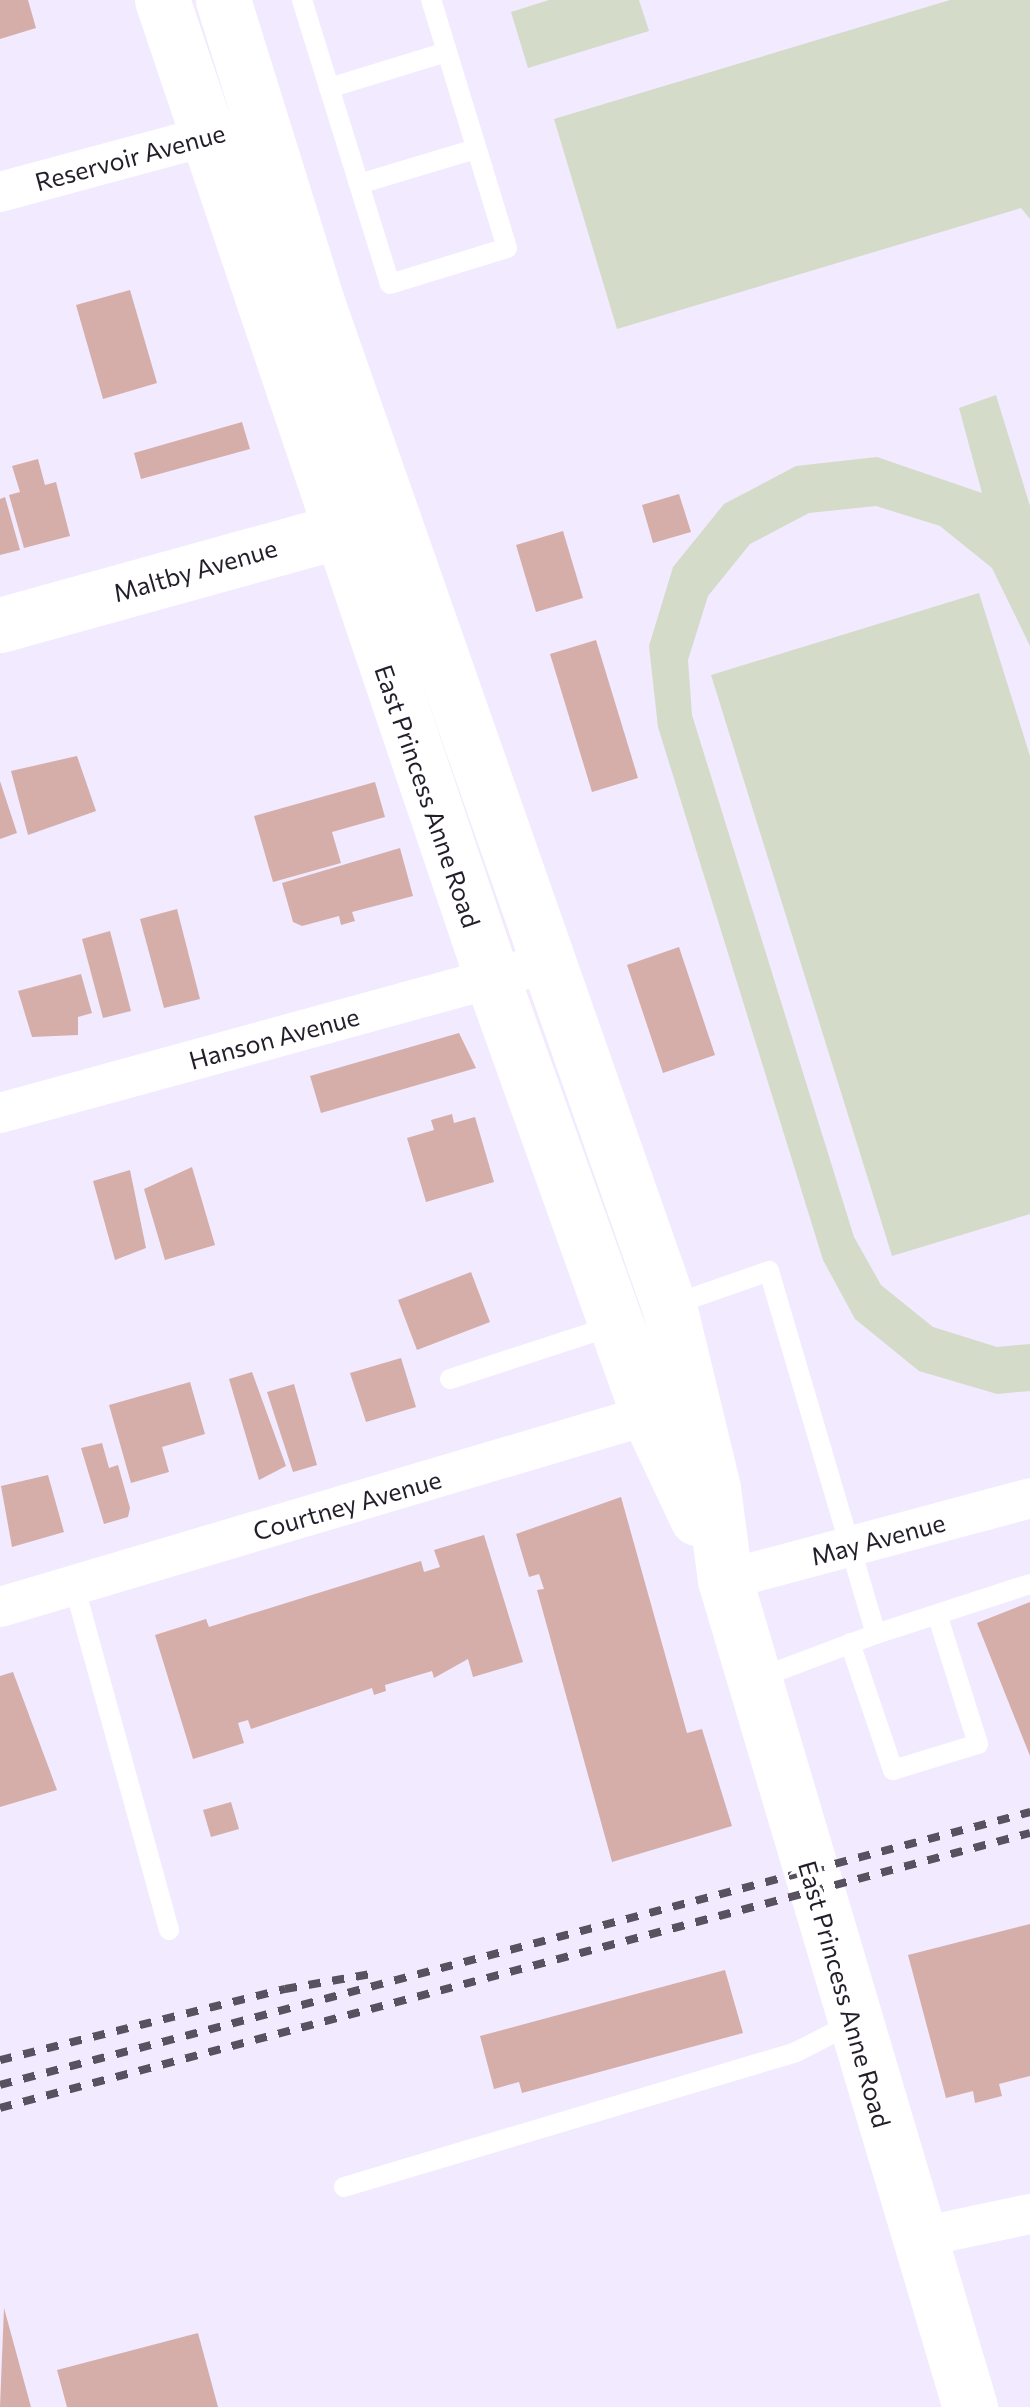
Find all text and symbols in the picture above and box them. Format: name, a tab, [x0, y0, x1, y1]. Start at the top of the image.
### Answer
street label: Reservoir Avenue	[32, 117, 228, 197]
street label: Maltby Avenue	[110, 532, 280, 608]
street label: East Princess Anne Road	[369, 661, 487, 931]
street label: Hanson Avenue	[186, 1001, 362, 1075]
street label: Courtney Avenue	[249, 1464, 445, 1546]
street label: May Avenue	[808, 1507, 948, 1571]
street label: East Princess Anne Road	[793, 1857, 897, 2131]

